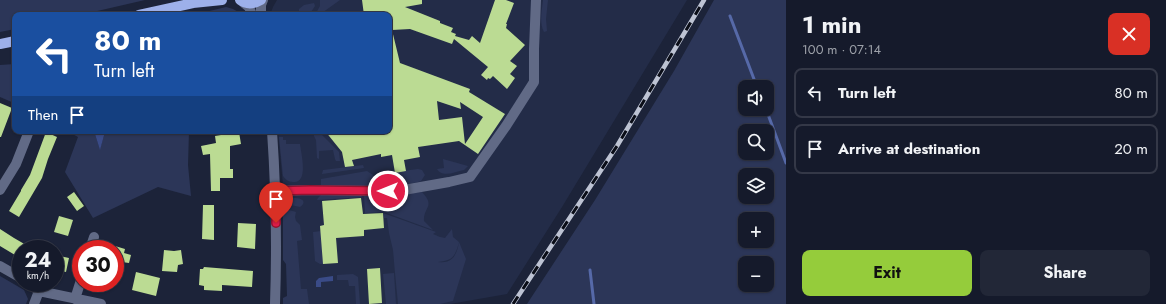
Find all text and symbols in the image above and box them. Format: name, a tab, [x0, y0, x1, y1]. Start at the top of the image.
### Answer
text: 1 min	[802, 7, 862, 42]
button: close	[1108, 13, 1150, 55]
text: 80 m	[94, 20, 161, 61]
icon: left	[28, 28, 80, 80]
text: 100 m · 07:14	[802, 40, 881, 59]
text: Turn left	[94, 58, 154, 84]
map controls	[738, 80, 774, 292]
button: sound	[738, 80, 774, 116]
icon: left	[804, 82, 826, 104]
text: Turn left	[838, 82, 896, 104]
text: 80 m	[1115, 82, 1148, 104]
text: Then	[28, 104, 58, 126]
icon: arrive	[66, 104, 88, 126]
button: search	[738, 124, 774, 160]
icon: arrive	[804, 138, 826, 160]
text: Arrive at destination	[838, 138, 980, 160]
text: 20 m	[1114, 138, 1148, 160]
button: layers	[738, 168, 774, 204]
position arrow	[367, 170, 409, 212]
pin	[259, 182, 293, 223]
icon: arrive	[265, 188, 287, 210]
button: +	[738, 212, 774, 248]
speed limit sign: 30	[72, 240, 124, 292]
text: 24	[24, 246, 52, 275]
button: Exit	[802, 250, 972, 296]
button: Share	[980, 250, 1150, 296]
button: −	[738, 256, 774, 292]
text: km/h	[27, 268, 49, 283]

